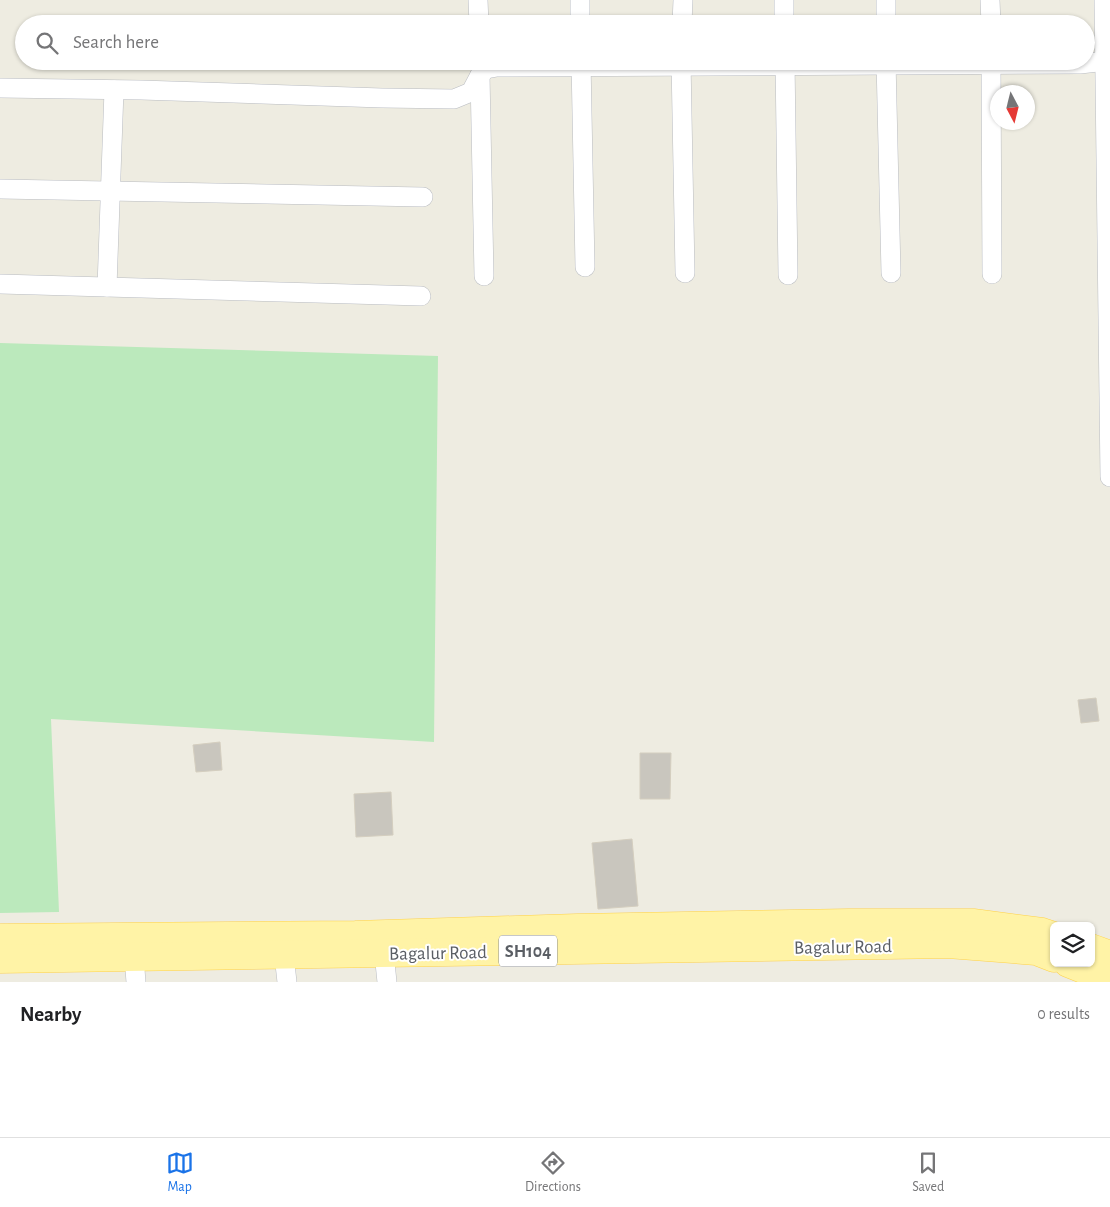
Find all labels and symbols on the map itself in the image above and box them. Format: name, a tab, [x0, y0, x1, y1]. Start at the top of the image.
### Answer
north arrow	[990, 85, 1035, 130]
road number: SH104	[499, 936, 557, 966]
street label: Bagalur Road	[794, 937, 892, 958]
street label: Bagalur Road	[389, 943, 487, 964]

